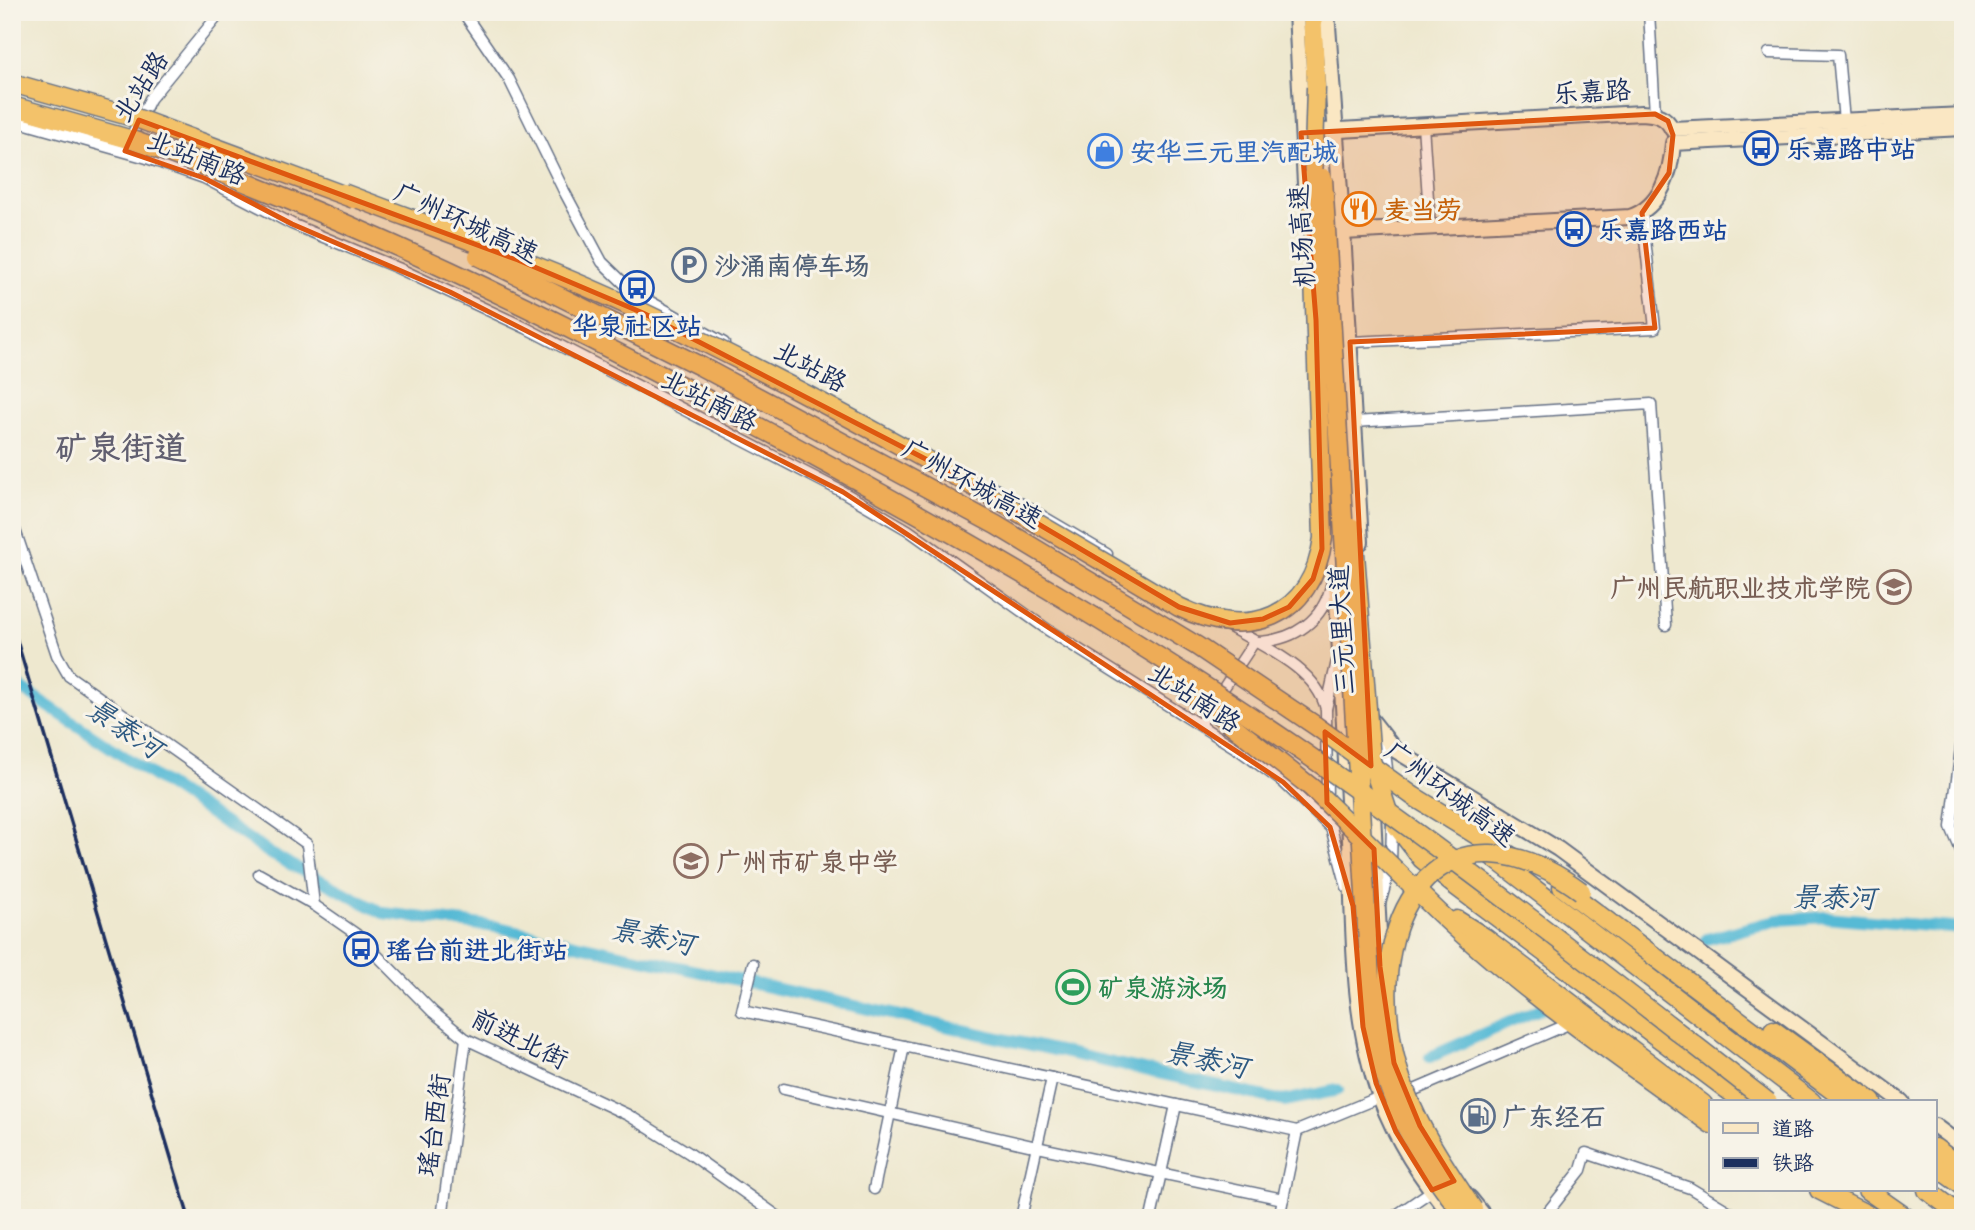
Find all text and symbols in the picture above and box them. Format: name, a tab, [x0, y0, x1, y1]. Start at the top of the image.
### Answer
street label: 北站路	[104, 44, 176, 128]
street label: 乐嘉路	[1552, 71, 1632, 111]
street label: 北站南路	[142, 121, 252, 193]
bus stop icon: 乐嘉路中站	[1742, 129, 1780, 167]
place label: 乐嘉路中站	[1786, 131, 1916, 166]
shop icon: 安华三元里汽配城	[1086, 132, 1124, 170]
place label: 安华三元里汽配城	[1130, 134, 1338, 169]
street label: 广州环城高速	[389, 173, 545, 271]
street label: 机场高速	[1280, 183, 1322, 289]
restaurant icon: 麦当劳	[1340, 190, 1378, 228]
place label: 麦当劳	[1384, 192, 1462, 227]
bus stop icon: 乐嘉路西站	[1555, 210, 1593, 248]
place label: 乐嘉路西站	[1598, 212, 1728, 247]
parking icon: 沙涌南停车场	[670, 246, 708, 284]
place label: 沙涌南停车场	[714, 248, 870, 283]
bus stop icon: 华泉社区站	[618, 269, 656, 307]
place label: 华泉社区站	[572, 308, 702, 343]
street label: 北站路	[768, 332, 854, 400]
street label: 北站南路	[656, 361, 764, 439]
district label: 矿泉街道	[55, 425, 187, 470]
street label: 广州环城高速	[896, 430, 1050, 536]
street label: 三元里大道	[1320, 564, 1362, 696]
school or university icon: 广州民航职业技术学院	[1875, 568, 1913, 606]
place label: 广州民航职业技术学院	[1610, 570, 1870, 605]
street label: 北站南路	[1142, 654, 1248, 740]
water label: 景泰河	[80, 689, 174, 769]
street label: 广州环城高速	[1378, 732, 1524, 854]
school or university icon: 广州市矿泉中学	[672, 842, 710, 880]
place label: 广州市矿泉中学	[716, 844, 898, 879]
water label: 景泰河	[1792, 877, 1880, 917]
water label: 景泰河	[608, 909, 702, 964]
bus stop icon: 瑶台前进北街站	[342, 930, 380, 968]
place label: 瑶台前进北街站	[386, 932, 568, 967]
sports icon: 矿泉游泳场	[1054, 968, 1092, 1006]
place label: 矿泉游泳场	[1098, 970, 1228, 1005]
street label: 前进北街	[466, 999, 574, 1077]
water label: 景泰河	[1162, 1032, 1256, 1087]
street label: 瑶台西街	[408, 1071, 458, 1179]
fuel station icon: 广东经石	[1459, 1097, 1497, 1135]
place label: 广东经石	[1502, 1099, 1606, 1134]
legend	[1709, 1100, 1937, 1192]
text: 道路	[1772, 1115, 1814, 1143]
text: 铁路	[1772, 1149, 1814, 1177]

